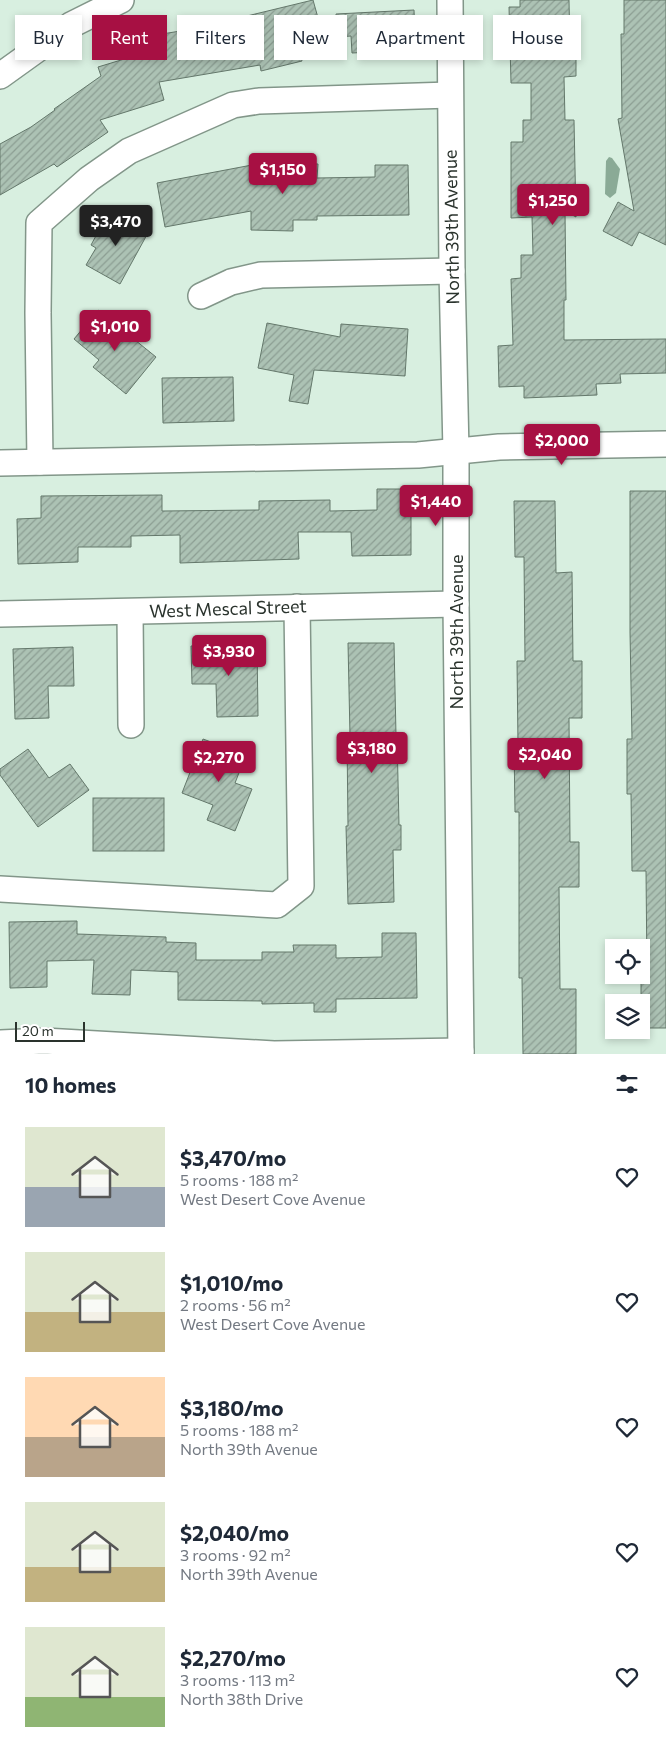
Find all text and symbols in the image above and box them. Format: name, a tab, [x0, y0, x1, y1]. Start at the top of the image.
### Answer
chip: Buy	[15, 15, 82, 60]
chip: Rent	[92, 15, 167, 60]
chip: Filters	[177, 15, 264, 60]
chip: New	[274, 15, 347, 60]
chip: Apartment	[357, 15, 483, 60]
chip: House	[493, 15, 581, 60]
street label: North 39th Avenue	[439, 149, 463, 305]
pin: $1,150	[242, 152, 324, 195]
text: $1,150	[260, 159, 306, 178]
pin: $1,250	[512, 184, 594, 226]
text: $1,250	[528, 190, 578, 209]
pin: $3,470	[75, 204, 157, 247]
text: $3,470	[91, 211, 142, 230]
pin: $1,010	[74, 310, 156, 352]
text: $1,010	[91, 316, 139, 335]
pin: $2,000	[521, 424, 603, 466]
text: $2,000	[535, 430, 589, 449]
pin: $1,440	[395, 484, 477, 527]
text: $1,440	[411, 491, 461, 510]
street label: North 39th Avenue	[445, 554, 467, 710]
street label: West Mescal Street	[149, 594, 307, 622]
pin: $3,930	[188, 634, 270, 677]
text: $3,930	[203, 641, 255, 660]
pin: $3,180	[331, 732, 413, 774]
text: $3,180	[348, 738, 396, 757]
pin: $2,040	[504, 738, 586, 780]
pin: $2,270	[178, 740, 260, 783]
text: $2,040	[518, 744, 572, 763]
text: $2,270	[194, 747, 244, 766]
map controls	[605, 939, 650, 1039]
button: locate	[605, 939, 650, 984]
button: layers	[605, 994, 650, 1039]
scale bar	[15, 1019, 85, 1042]
text: 20 m	[22, 1022, 54, 1039]
icon: filters	[613, 1070, 641, 1098]
text: 10 homes	[25, 1072, 116, 1097]
text: $3,470/mo	[180, 1145, 286, 1170]
icon: home	[65, 1147, 125, 1207]
icon: heart	[613, 1163, 641, 1191]
text: 5 rooms · 188 m²	[180, 1170, 298, 1189]
text: West Desert Cove Avenue	[180, 1189, 365, 1208]
text: $1,010/mo	[180, 1270, 283, 1295]
icon: home	[65, 1272, 125, 1332]
icon: heart	[613, 1288, 641, 1316]
text: 2 rooms · 56 m²	[180, 1295, 291, 1314]
text: West Desert Cove Avenue	[180, 1314, 365, 1333]
text: $3,180/mo	[180, 1395, 283, 1420]
icon: home	[65, 1397, 125, 1457]
icon: heart	[613, 1413, 641, 1441]
text: 5 rooms · 188 m²	[180, 1420, 298, 1439]
text: North 39th Avenue	[180, 1439, 318, 1458]
text: $2,040/mo	[180, 1520, 289, 1545]
icon: home	[65, 1522, 125, 1582]
icon: heart	[613, 1538, 641, 1566]
text: 3 rooms · 92 m²	[180, 1545, 291, 1564]
text: North 39th Avenue	[180, 1564, 318, 1583]
text: $2,270/mo	[180, 1645, 286, 1670]
icon: home	[65, 1647, 125, 1707]
icon: heart	[613, 1663, 641, 1691]
text: 3 rooms · 113 m²	[180, 1670, 295, 1689]
text: North 38th Drive	[180, 1689, 303, 1708]

